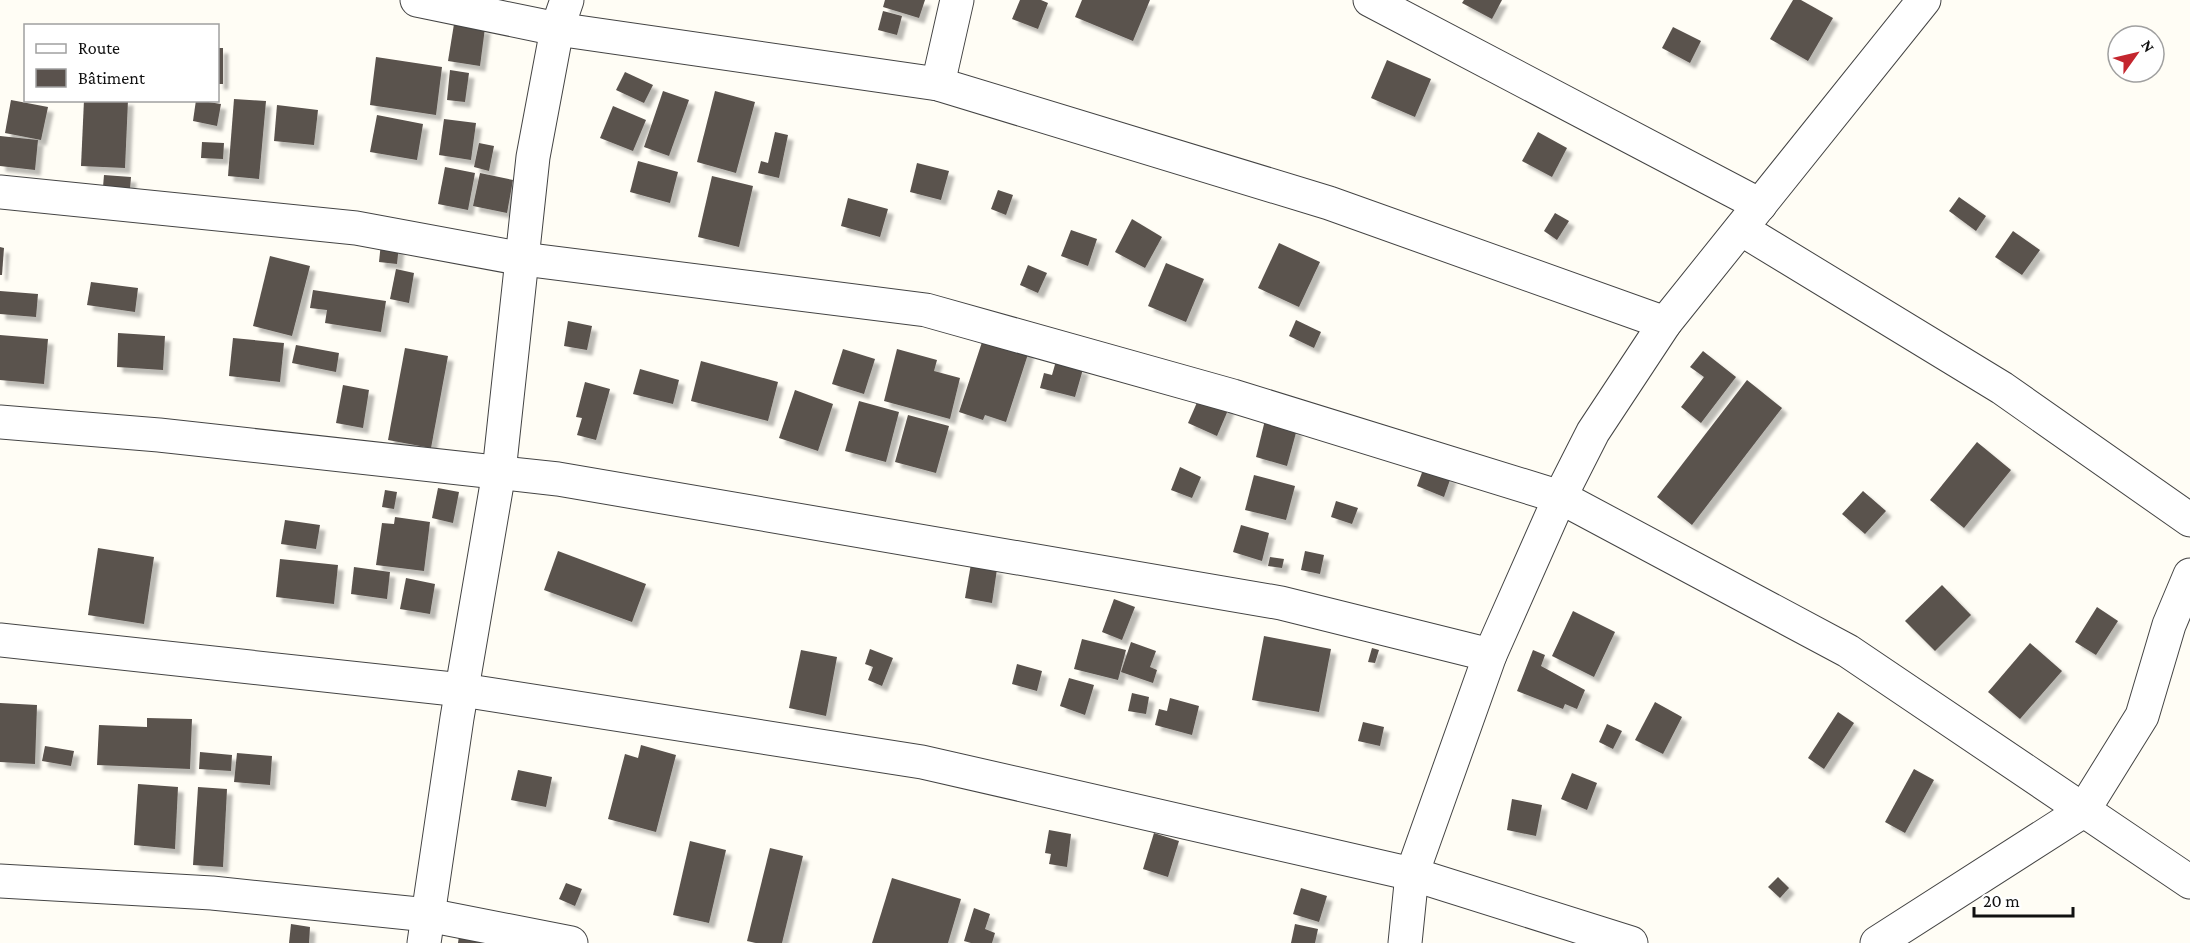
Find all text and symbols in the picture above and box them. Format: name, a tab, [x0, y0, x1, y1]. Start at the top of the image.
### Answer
legend	[24, 24, 219, 102]
north arrow	[2106, 24, 2166, 84]
text: N	[2138, 37, 2158, 55]
text: Route	[78, 38, 120, 58]
text: Bâtiment	[78, 68, 146, 88]
scale bar	[1974, 880, 2073, 918]
text: 20 m	[1983, 891, 2020, 911]

